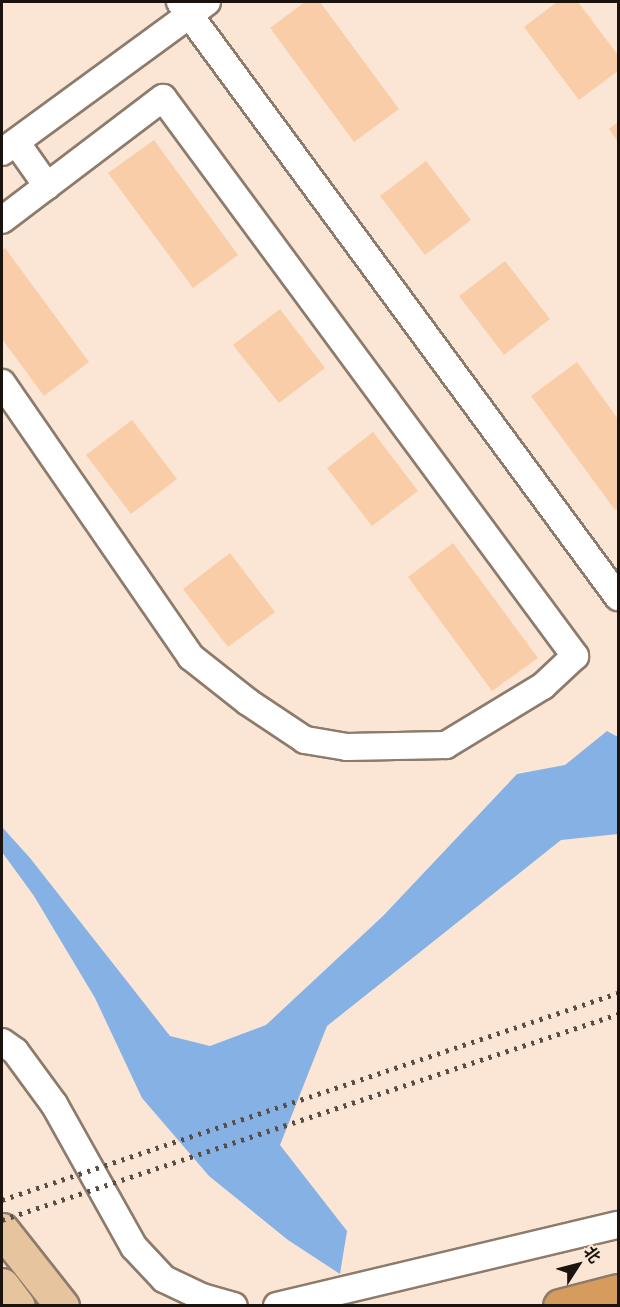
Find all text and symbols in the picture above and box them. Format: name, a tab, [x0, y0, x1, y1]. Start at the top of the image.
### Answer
north arrow	[548, 1235, 608, 1295]
text: 北	[581, 1242, 605, 1266]

